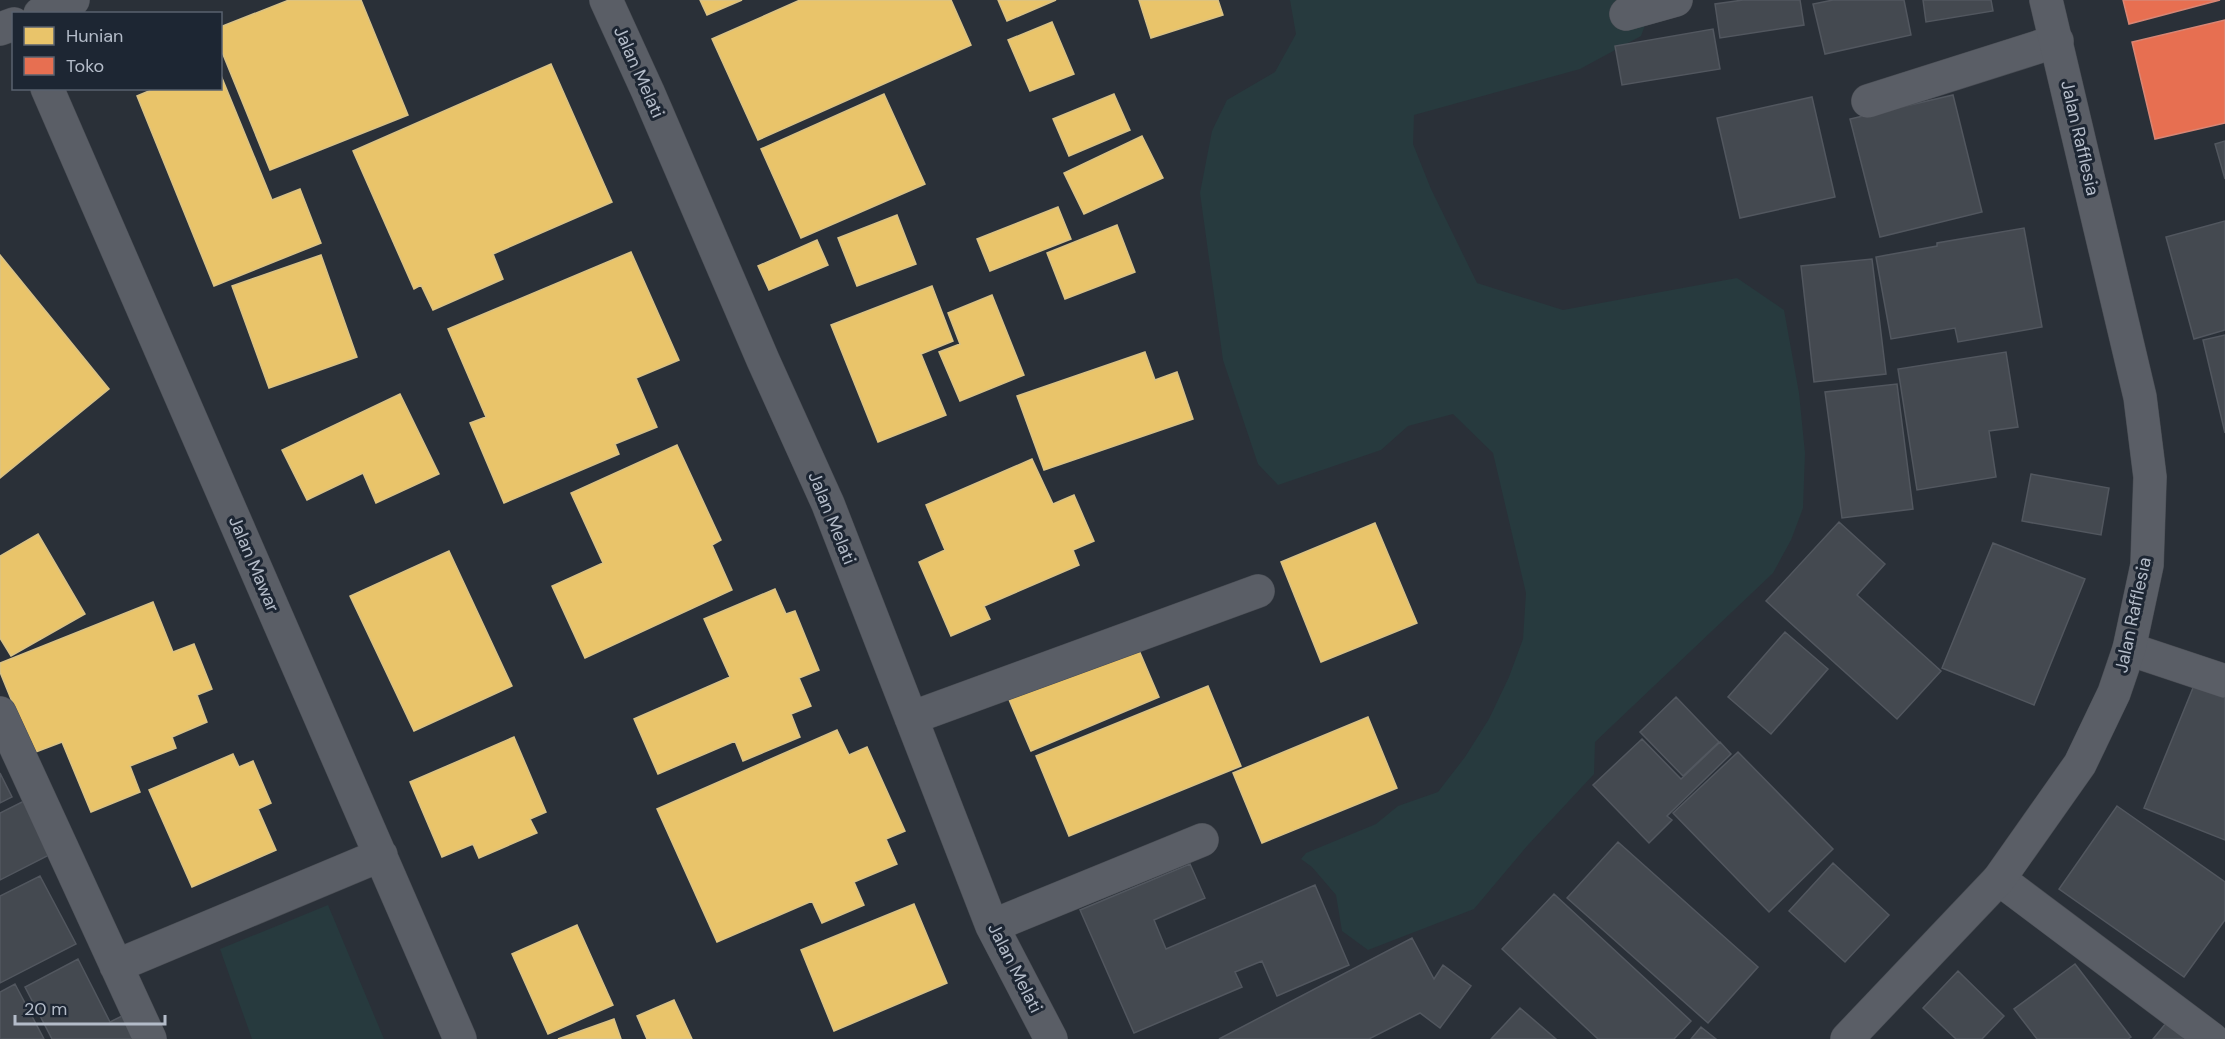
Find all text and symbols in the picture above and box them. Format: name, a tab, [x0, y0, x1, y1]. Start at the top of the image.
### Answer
legend	[12, 12, 222, 90]
street label: Jalan Melati	[608, 22, 670, 122]
text: Hunian	[66, 24, 123, 48]
text: Toko	[66, 54, 104, 78]
street label: Jalan Rafflesia	[2055, 78, 2105, 198]
street label: Jalan Melati	[803, 468, 861, 568]
street label: Jalan Mawar	[223, 512, 285, 616]
street label: Jalan Rafflesia	[2109, 555, 2157, 675]
street label: Jalan Melati	[982, 919, 1048, 1017]
scale bar	[15, 988, 165, 1026]
text: 20 m	[24, 997, 67, 1021]

